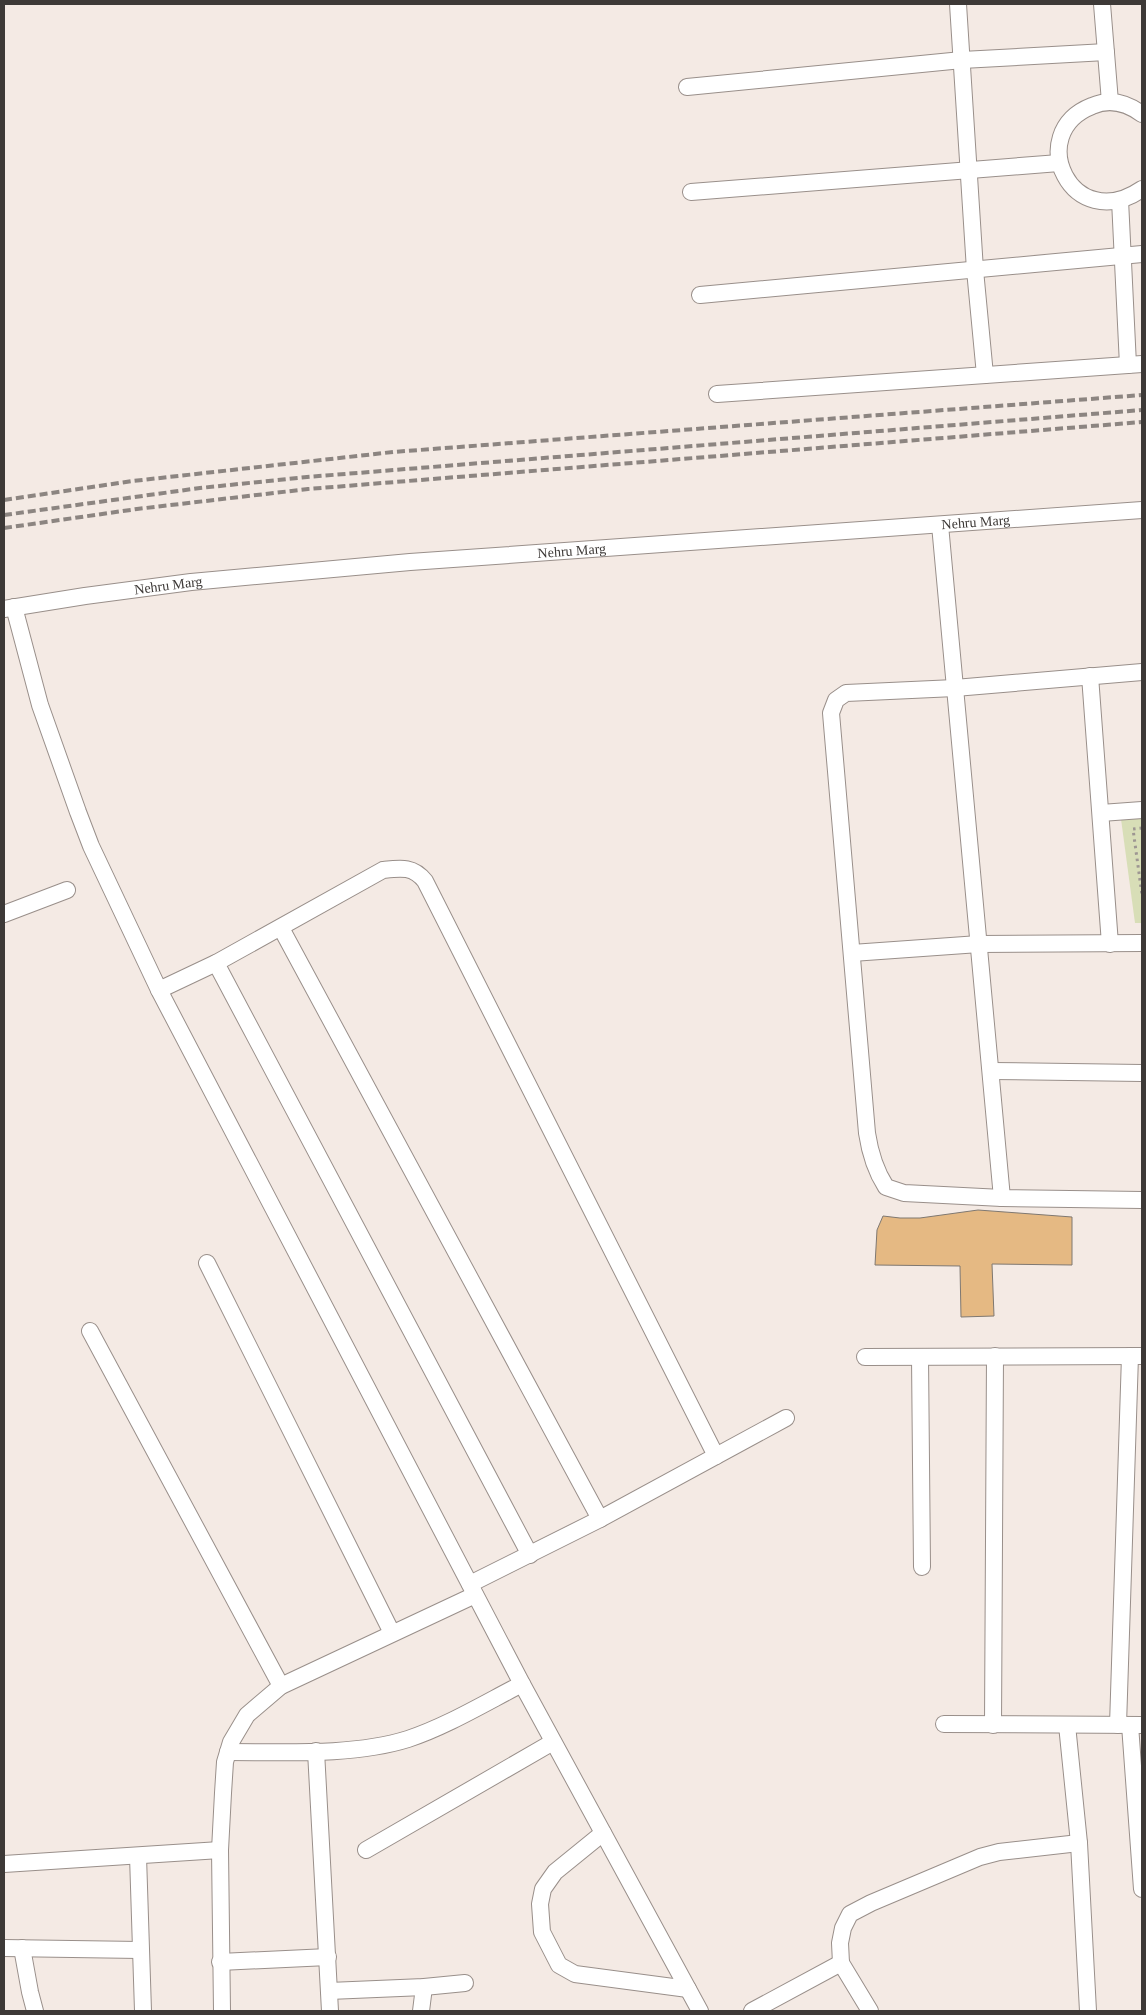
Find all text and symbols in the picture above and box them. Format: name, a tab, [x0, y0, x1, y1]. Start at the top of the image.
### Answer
street label: Nehru Marg	[941, 512, 1010, 532]
street label: Nehru Marg	[537, 541, 606, 560]
street label: Nehru Marg	[133, 573, 203, 597]

